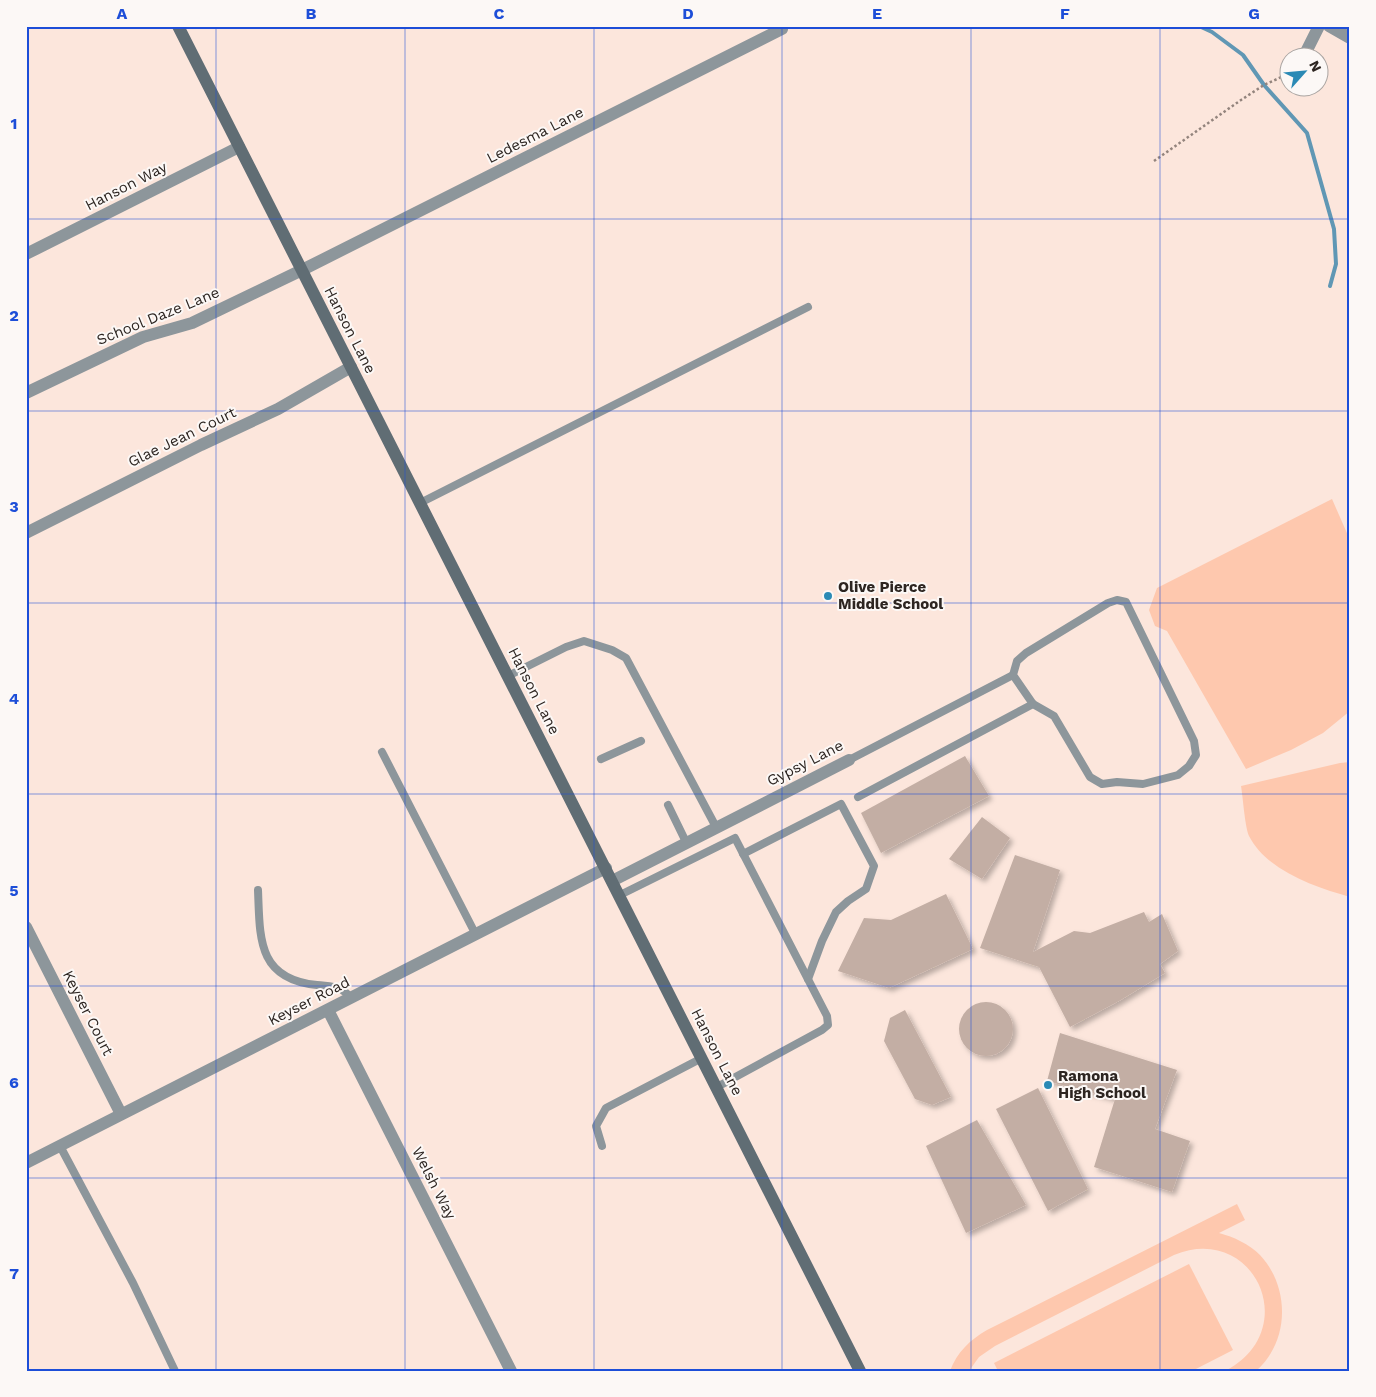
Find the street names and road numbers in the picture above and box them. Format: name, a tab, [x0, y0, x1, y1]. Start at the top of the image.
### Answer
street label: Ledesma Lane	[484, 103, 586, 167]
street label: Hanson Way	[82, 158, 170, 214]
street label: School Daze Lane	[94, 283, 222, 349]
street label: Hanson Lane	[320, 283, 380, 377]
street label: Glae Jean Court	[125, 403, 240, 471]
street label: Hanson Lane	[504, 644, 564, 738]
street label: Gypsy Lane	[764, 736, 846, 790]
street label: Keyser Court	[59, 967, 117, 1059]
street label: Keyser Road	[265, 973, 353, 1029]
street label: Hanson Lane	[687, 1005, 747, 1099]
street label: Welsh Way	[408, 1144, 460, 1222]

